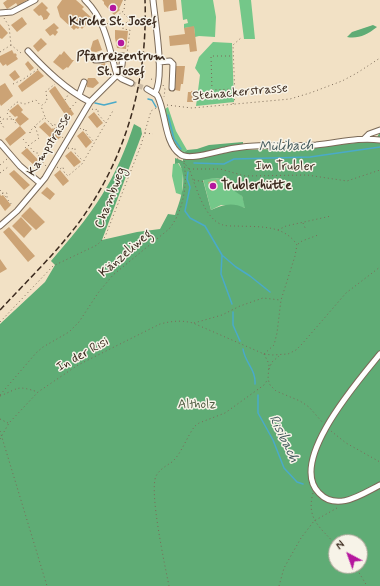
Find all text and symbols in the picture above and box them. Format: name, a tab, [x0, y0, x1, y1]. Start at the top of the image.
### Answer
marker: Kirche St. Josef	[108, 3, 118, 13]
place label: Kirche St. Josef	[69, 14, 157, 30]
marker: Pfarreizentrum St. Josef	[116, 38, 126, 48]
place label: Pfarreizentrum St. Josef	[77, 49, 165, 80]
street label: Steinackerstrasse	[192, 81, 288, 105]
street label: Kampstrasse	[24, 111, 76, 179]
water label: Mülibach	[258, 138, 314, 156]
street label: Im Trubler	[255, 159, 315, 175]
street label: Chambweg	[92, 165, 130, 231]
place label: Trublerhütte	[221, 178, 292, 194]
marker: Trublerhütte	[208, 181, 218, 191]
street label: Känzeliweg	[96, 227, 156, 281]
street label: In der Risi	[54, 334, 112, 376]
park label: Altholz	[178, 397, 216, 413]
water label: Risibach	[264, 413, 302, 465]
north arrow	[328, 534, 368, 574]
text: N	[333, 538, 348, 553]

